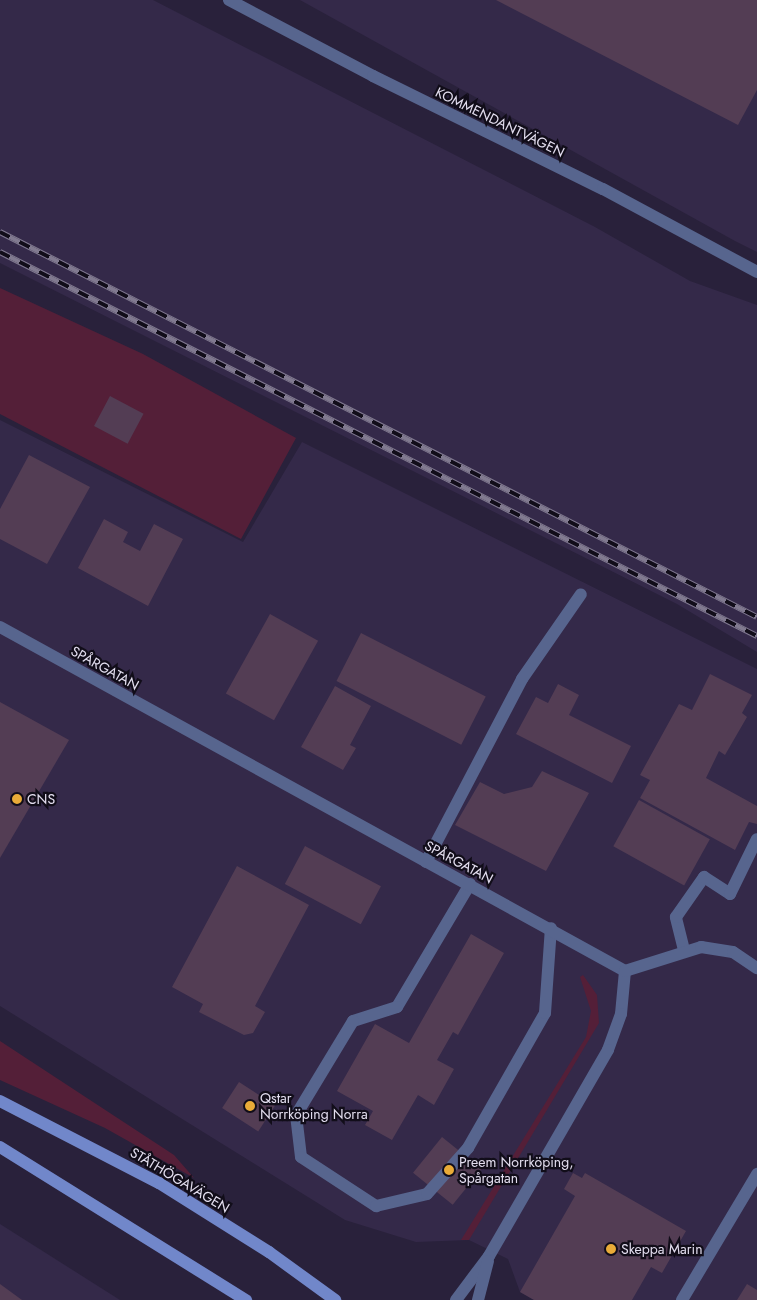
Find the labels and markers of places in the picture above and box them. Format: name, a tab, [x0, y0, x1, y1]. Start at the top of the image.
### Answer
place label: CNS	[27, 791, 55, 807]
marker: CNS	[11, 793, 23, 805]
place label: Qstar Norrköping Norra	[260, 1090, 368, 1122]
marker: Qstar Norrköping Norra	[244, 1100, 256, 1112]
place label: Preem Norrköping, Spårgatan	[459, 1154, 573, 1186]
marker: Preem Norrköping, Spårgatan	[443, 1164, 455, 1176]
place label: Skeppa Marin	[621, 1241, 703, 1257]
marker: Skeppa Marin	[605, 1243, 617, 1255]

